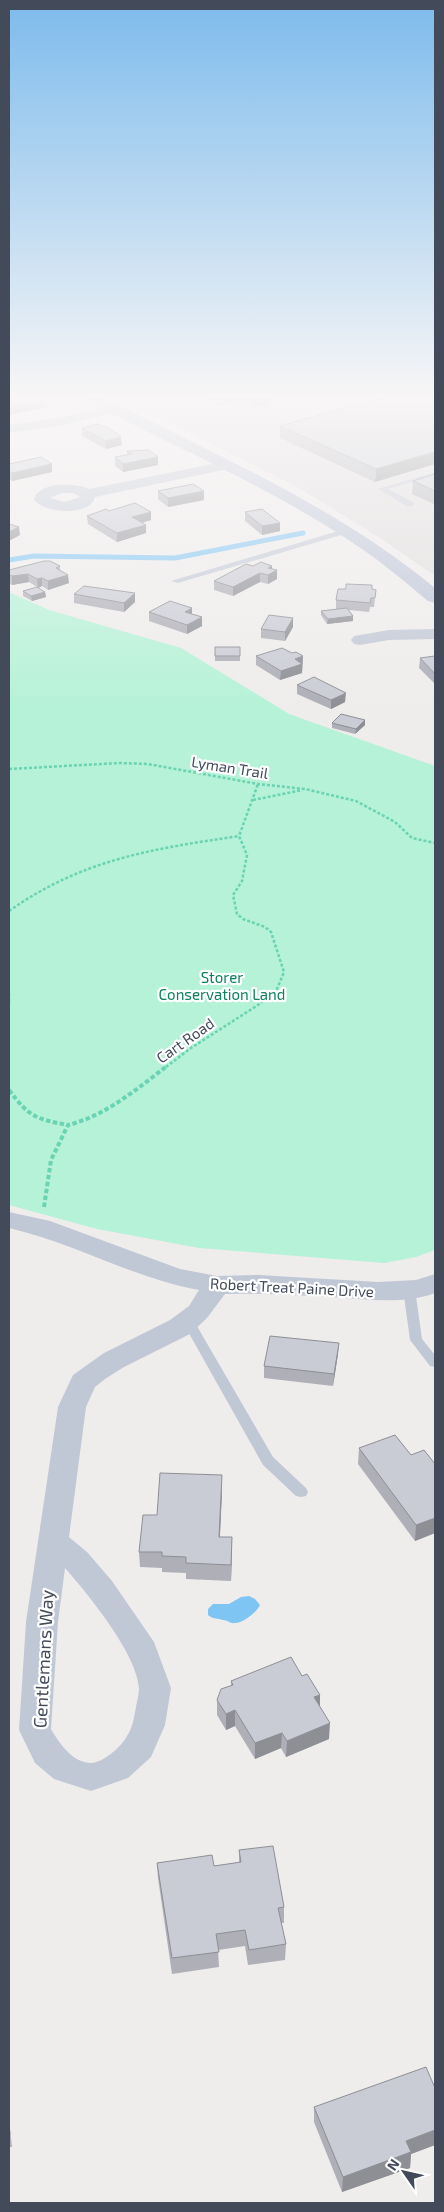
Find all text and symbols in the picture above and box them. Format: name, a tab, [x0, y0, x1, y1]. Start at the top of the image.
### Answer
street label: Lyman Trail	[190, 752, 270, 782]
park label: Storer Conservation Land	[159, 968, 285, 1003]
street label: Cart Road	[153, 1014, 217, 1066]
street label: Robert Treat Paine Drive	[210, 1274, 374, 1300]
street label: Gentlemans Way	[28, 1589, 58, 1729]
north arrow	[379, 2147, 429, 2197]
text: N	[383, 2156, 403, 2173]

